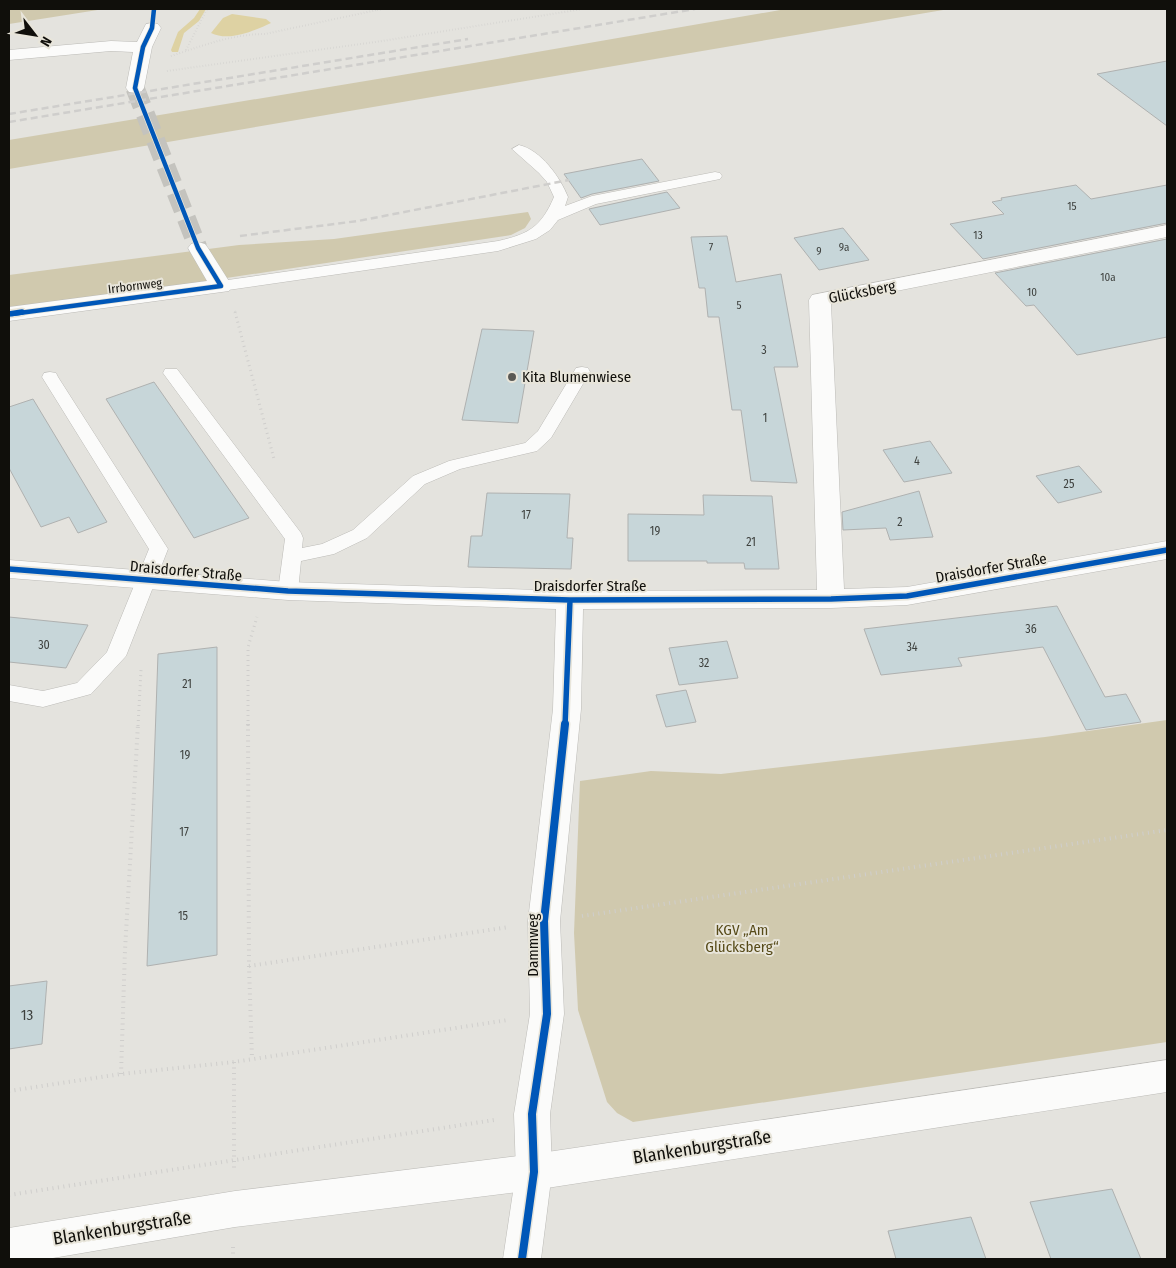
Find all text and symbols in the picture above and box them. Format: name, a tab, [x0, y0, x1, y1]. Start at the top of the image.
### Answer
north arrow	[10, 10, 60, 60]
text: N	[36, 33, 55, 49]
house number: 15	[1067, 200, 1077, 213]
house number: 13	[973, 229, 983, 242]
house number: 7	[709, 241, 714, 254]
house number: 9a	[839, 241, 849, 254]
house number: 9	[816, 245, 822, 258]
house number: 10a	[1100, 271, 1116, 284]
street label: Irrbornweg	[107, 276, 163, 296]
street label: Glücksberg	[827, 277, 897, 307]
house number: 10	[1027, 286, 1037, 299]
house number: 5	[736, 299, 742, 312]
house number: 3	[761, 343, 767, 357]
place label: Kita Blumenwiese	[522, 368, 631, 386]
marker: Kita Blumenwiese	[506, 371, 518, 383]
house number: 1	[763, 411, 767, 425]
house number: 4	[914, 454, 920, 468]
house number: 25	[1064, 477, 1075, 491]
house number: 17	[521, 508, 531, 522]
house number: 2	[897, 515, 903, 529]
house number: 19	[650, 524, 660, 538]
house number: 21	[746, 535, 756, 549]
street label: Draisdorfer Straße	[934, 549, 1048, 587]
street label: Draisdorfer Straße	[129, 557, 243, 585]
street label: Draisdorfer Straße	[534, 577, 646, 595]
house number: 36	[1025, 622, 1037, 636]
house number: 30	[38, 638, 50, 652]
house number: 34	[906, 640, 918, 654]
house number: 32	[699, 656, 709, 670]
house number: 21	[182, 677, 192, 691]
house number: 19	[180, 748, 190, 762]
house number: 17	[179, 825, 189, 839]
house number: 15	[178, 909, 189, 923]
street label: Dammweg	[524, 913, 542, 977]
park label: KGV „Am Glücksberg“	[705, 921, 779, 956]
house number: 13	[21, 1006, 34, 1024]
street label: Blankenburgstraße	[631, 1125, 773, 1169]
street label: Blankenburgstraße	[51, 1206, 193, 1250]

